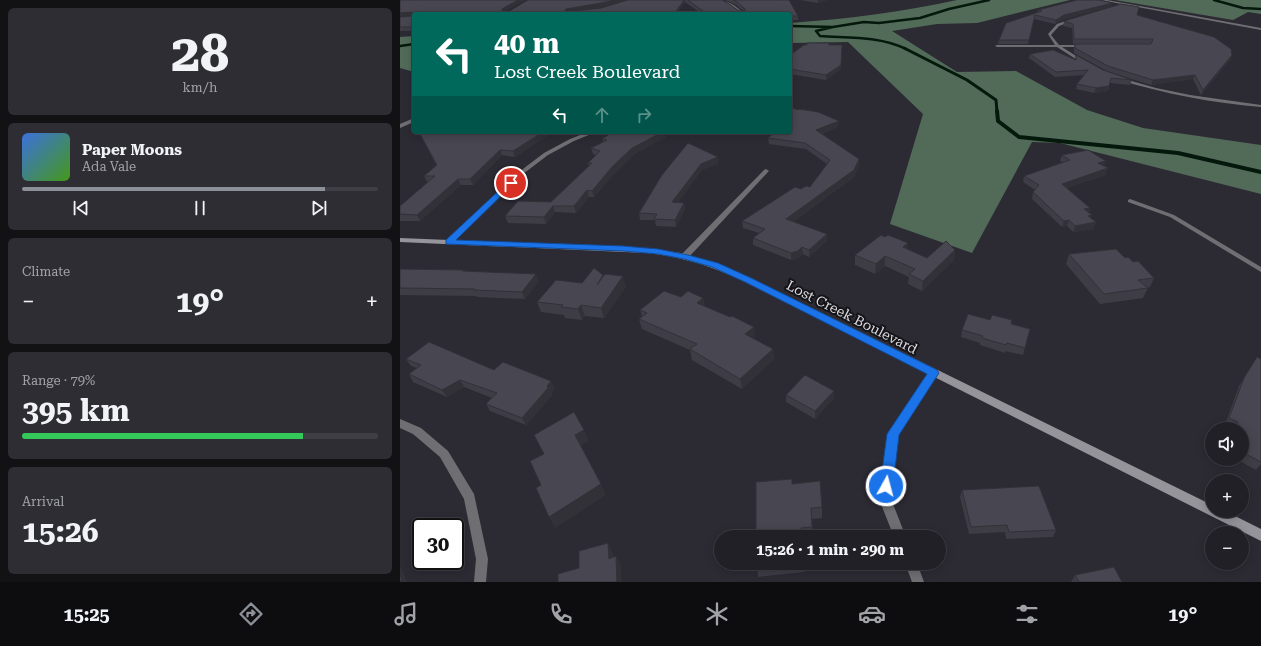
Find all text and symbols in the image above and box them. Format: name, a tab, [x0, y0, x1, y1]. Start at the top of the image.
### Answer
text: 28	[171, 23, 229, 84]
text: 40 m	[494, 27, 559, 60]
icon: left	[428, 28, 480, 80]
text: Lost Creek Boulevard	[494, 61, 680, 82]
text: km/h	[183, 80, 217, 95]
icon: left	[549, 104, 571, 126]
icon: ahead	[591, 104, 613, 126]
icon: right	[633, 104, 655, 126]
text: Paper Moons	[82, 141, 182, 159]
text: Ada Vale	[82, 159, 136, 174]
pin	[494, 166, 528, 200]
icon: arrive	[500, 172, 522, 194]
icon: previous	[70, 197, 92, 219]
icon: pause	[189, 197, 211, 219]
icon: next	[308, 197, 330, 219]
text: Climate	[22, 264, 70, 279]
street label: Lost Creek Boulevard	[784, 277, 920, 357]
text: 19°	[176, 284, 224, 319]
text: −	[22, 289, 34, 314]
text: +	[366, 289, 378, 314]
text: Range · 79%	[22, 373, 95, 388]
text: 395 km	[22, 393, 130, 428]
map controls	[1205, 422, 1249, 570]
button: sound	[1205, 422, 1249, 466]
position arrow	[865, 465, 907, 507]
button: +	[1205, 474, 1249, 518]
text: Arrival	[22, 494, 64, 509]
text: 15:26	[22, 514, 99, 549]
speed limit sign: 30	[412, 518, 464, 570]
button: −	[1205, 526, 1249, 570]
text: 15:26 · 1 min · 290 m	[756, 541, 904, 559]
icon: directions	[237, 600, 265, 628]
icon: music	[392, 600, 420, 628]
icon: phone	[547, 600, 575, 628]
icon: climate	[703, 600, 731, 628]
icon: car	[858, 600, 886, 628]
icon: filters	[1013, 600, 1041, 628]
text: 15:25	[64, 604, 110, 625]
text: 19°	[1168, 604, 1197, 625]

